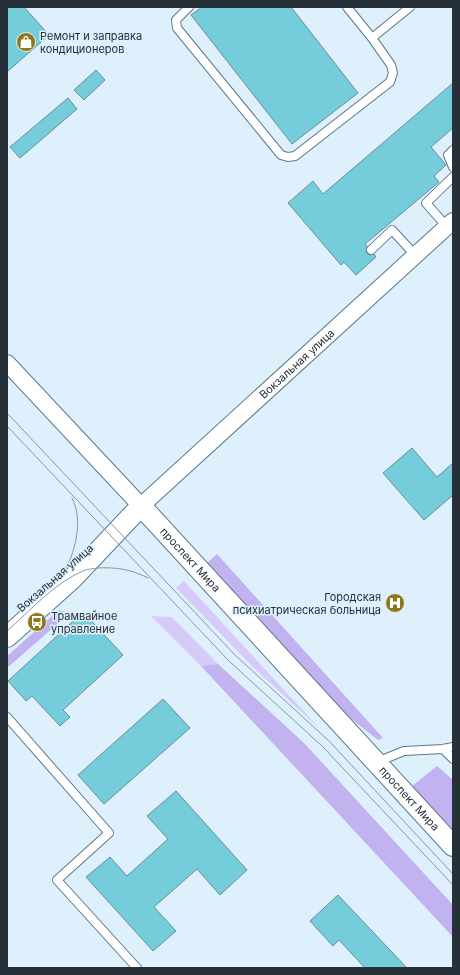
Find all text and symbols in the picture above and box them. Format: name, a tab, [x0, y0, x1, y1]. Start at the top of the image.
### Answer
place label: Ремонт и заправка кондиционеров	[40, 29, 142, 56]
shop icon: Ремонт и заправка кондиционеров	[15, 31, 37, 53]
street label: Вокзальная улица	[256, 326, 337, 402]
street label: проспект Мира	[157, 525, 223, 595]
street label: Вокзальная улица	[14, 541, 96, 615]
place label: Городская психиатрическая больница	[233, 590, 381, 617]
hospital icon: Городская психиатрическая больница	[384, 592, 406, 614]
place label: Трамвайное управление	[51, 609, 117, 636]
bus stop icon: Трамвайное управление	[26, 611, 48, 633]
street label: проспект Мира	[376, 763, 443, 834]

